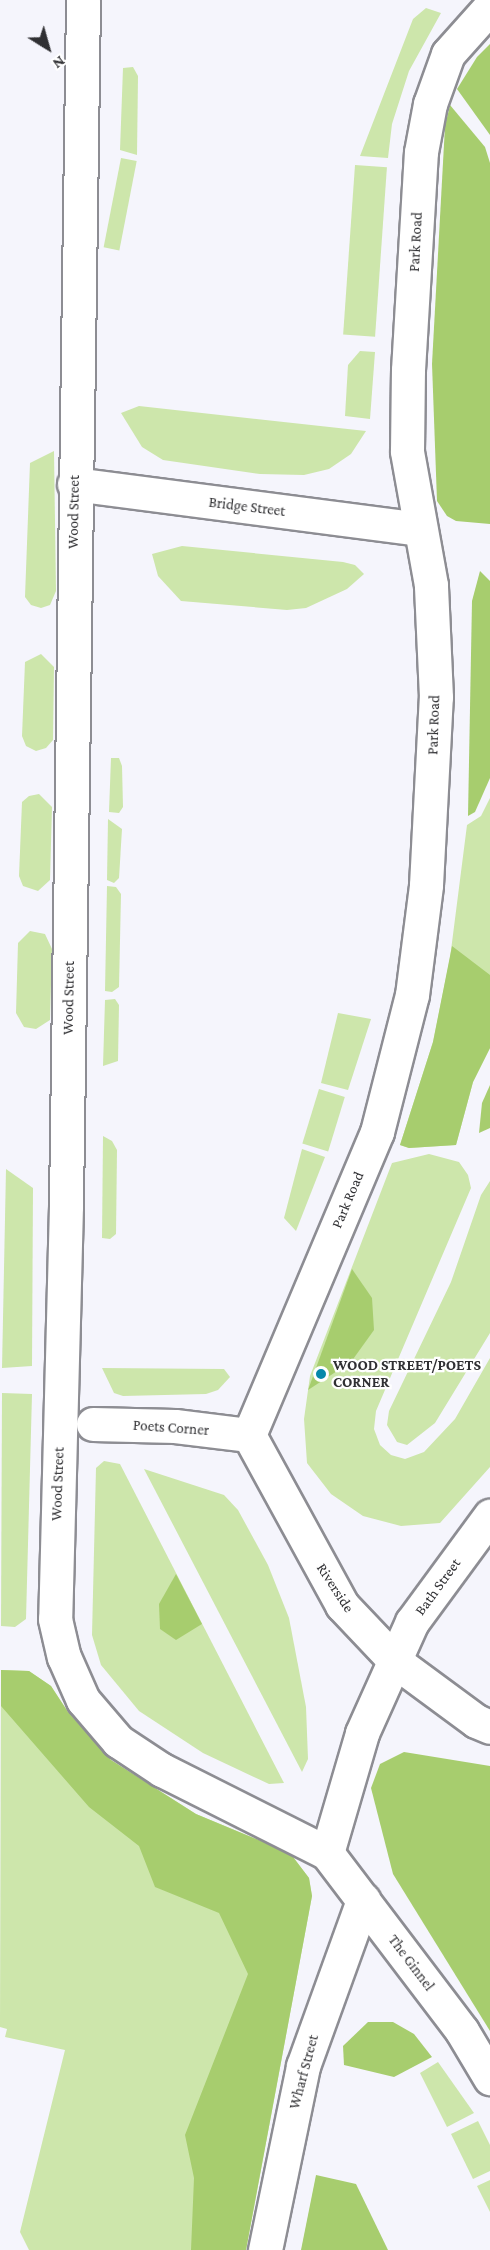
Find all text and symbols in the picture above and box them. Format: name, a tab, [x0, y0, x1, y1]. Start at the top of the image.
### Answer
north arrow	[18, 18, 78, 78]
text: N	[50, 53, 69, 73]
street label: Park Road	[405, 212, 427, 272]
street label: Wood Street	[64, 475, 84, 549]
street label: Bridge Street	[208, 493, 286, 521]
street label: Park Road	[424, 695, 444, 755]
street label: Wood Street	[59, 961, 79, 1035]
street label: Park Road	[328, 1169, 368, 1231]
place label: WOOD STREET/POETS CORNER	[333, 1356, 481, 1391]
marker: WOOD STREET/POETS CORNER	[314, 1367, 328, 1381]
street label: Poets Corner	[132, 1416, 210, 1440]
street label: Wood Street	[48, 1447, 68, 1521]
street label: Bath Street	[411, 1555, 465, 1619]
street label: Riverside	[312, 1560, 358, 1616]
street label: The Ginnel	[384, 1931, 438, 1995]
street label: Wharf Street	[285, 2033, 323, 2111]

